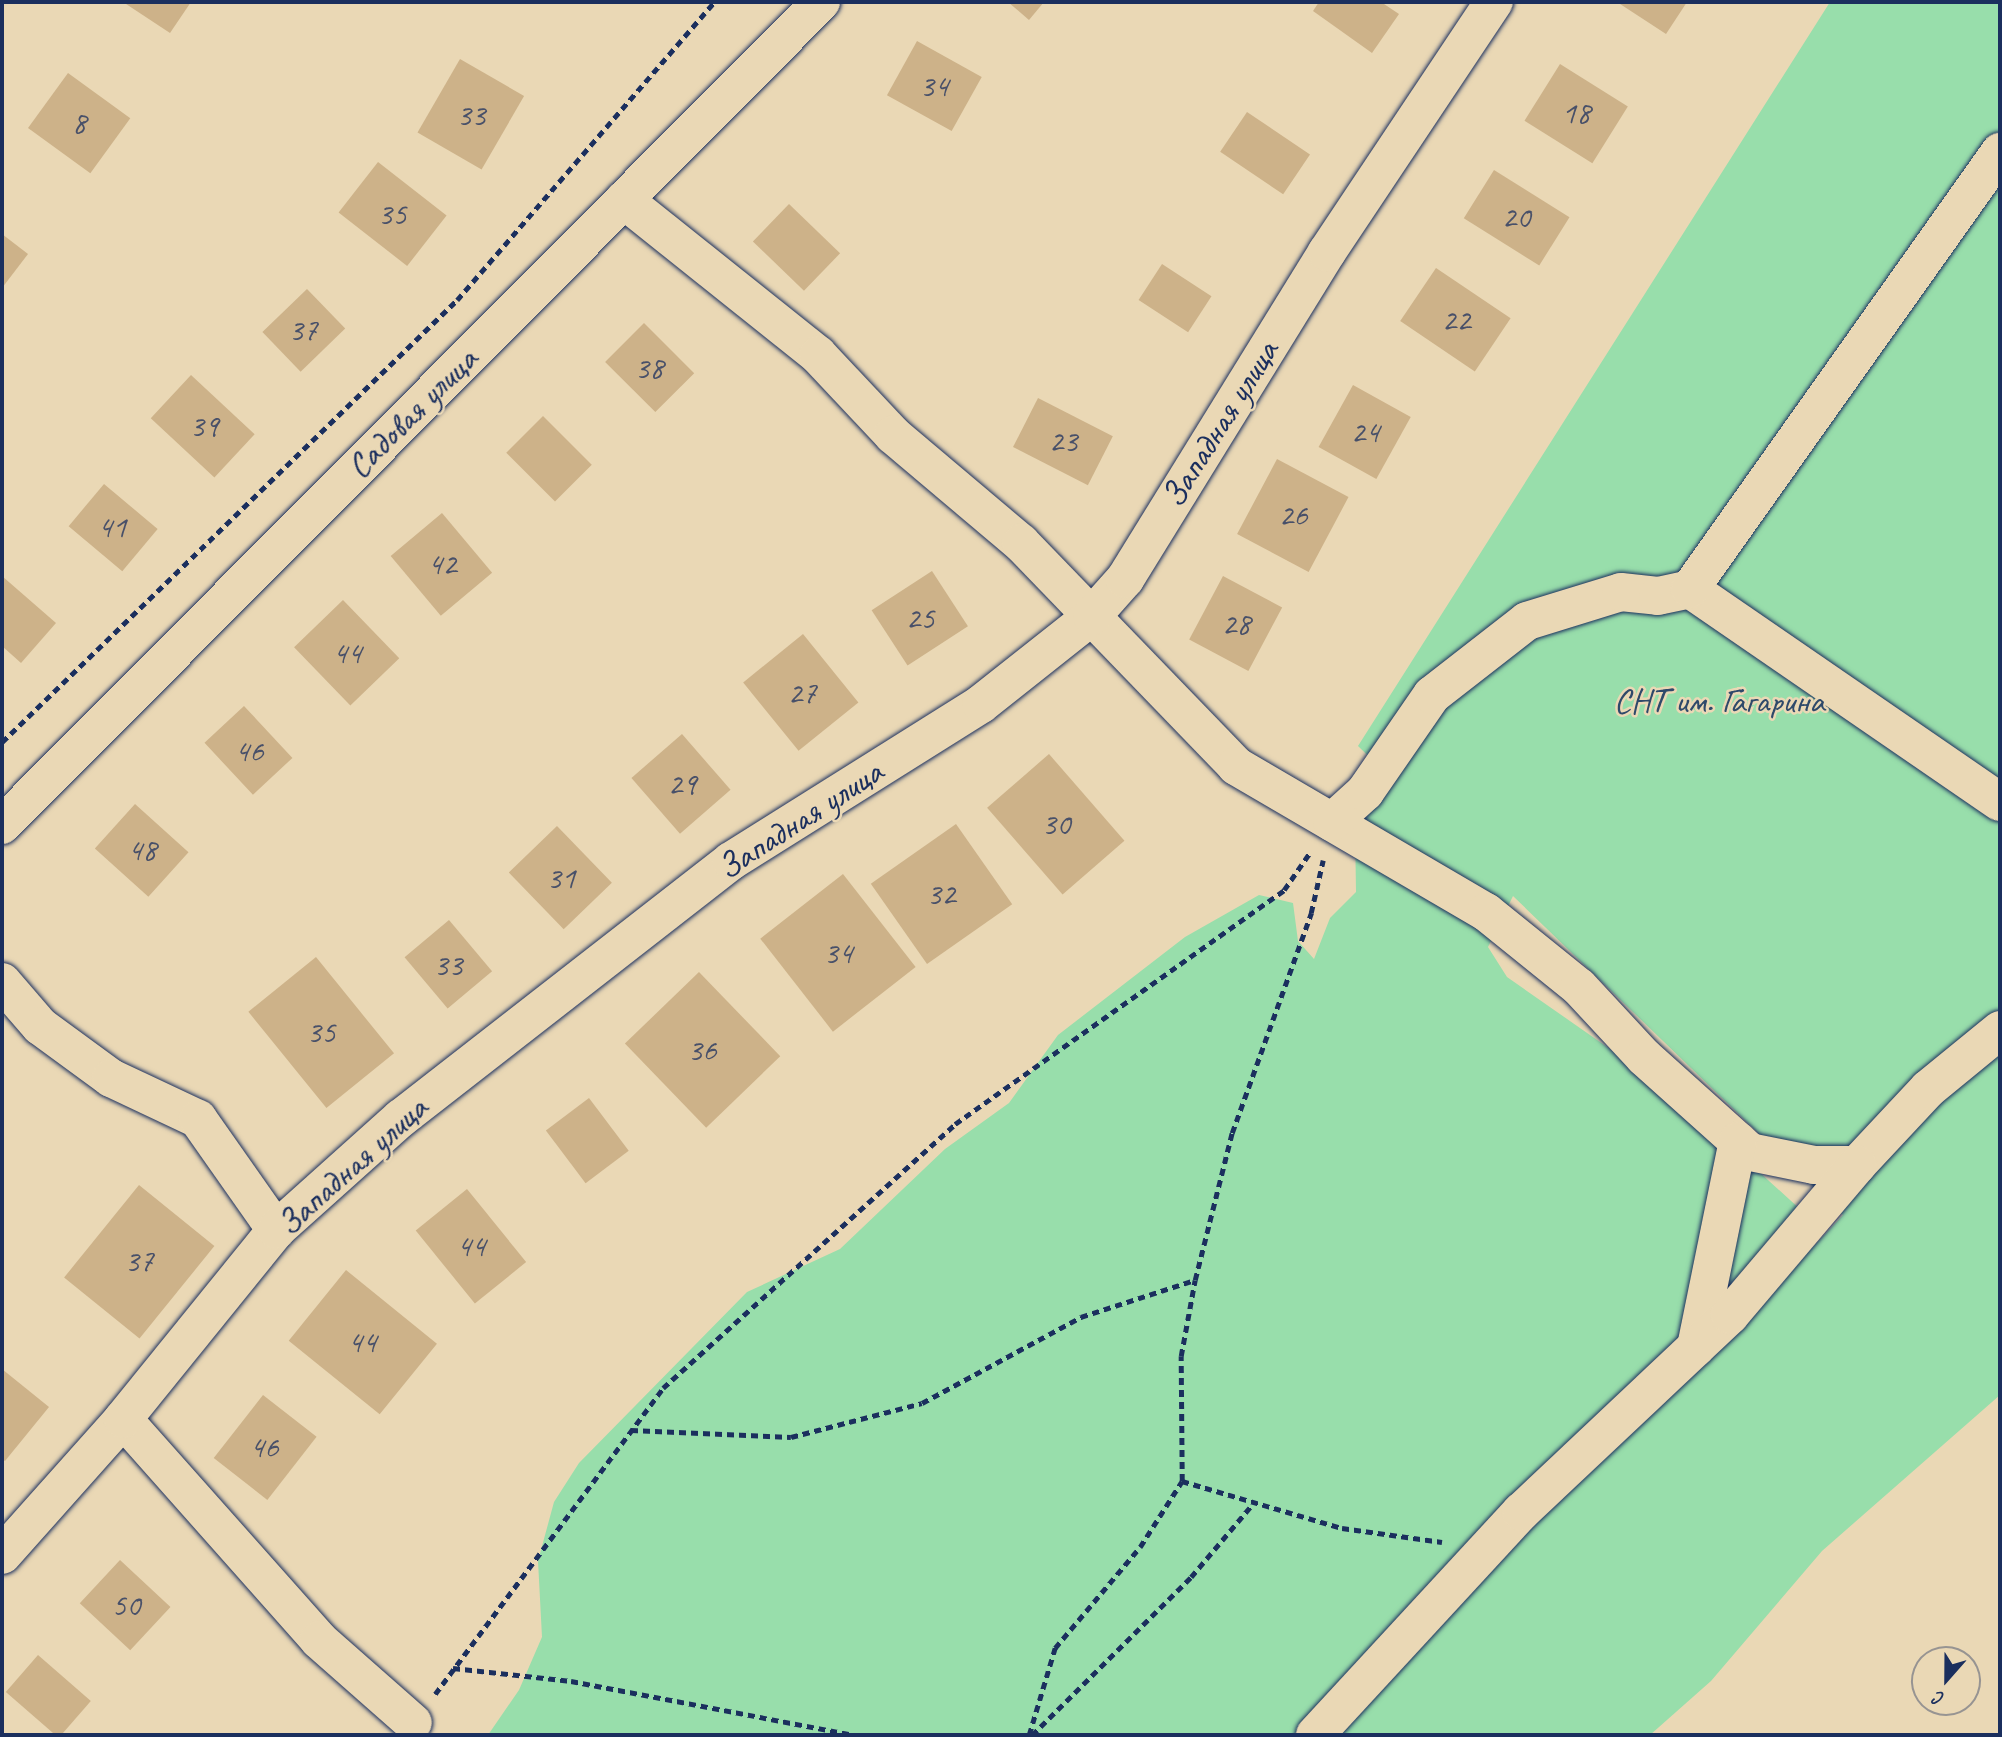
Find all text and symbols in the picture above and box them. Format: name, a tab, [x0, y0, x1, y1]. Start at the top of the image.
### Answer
house number: 34	[920, 67, 948, 105]
house number: 18	[1562, 94, 1590, 132]
house number: 33	[457, 96, 485, 134]
house number: 8	[72, 104, 86, 142]
house number: 35	[378, 195, 406, 233]
house number: 20	[1502, 198, 1530, 236]
house number: 22	[1442, 301, 1470, 339]
house number: 37	[289, 311, 317, 349]
street label: Западная улица	[1152, 332, 1288, 516]
street label: Садовая улица	[337, 338, 487, 488]
house number: 38	[635, 349, 663, 387]
house number: 39	[190, 407, 218, 445]
house number: 24	[1351, 413, 1379, 451]
house number: 23	[1049, 422, 1077, 460]
house number: 26	[1279, 496, 1307, 534]
house number: 41	[98, 508, 126, 546]
house number: 42	[428, 545, 456, 583]
house number: 25	[906, 599, 934, 637]
house number: 28	[1222, 605, 1250, 643]
house number: 44	[333, 634, 361, 672]
house number: 27	[788, 674, 816, 712]
park label: СНТ им. Гагарина	[1614, 680, 1824, 722]
house number: 46	[235, 732, 263, 770]
street label: Западная улица	[709, 751, 891, 889]
house number: 29	[668, 765, 696, 803]
house number: 30	[1042, 805, 1070, 843]
house number: 48	[128, 831, 156, 869]
house number: 31	[547, 859, 575, 897]
house number: 32	[927, 875, 955, 913]
house number: 34	[824, 934, 852, 972]
house number: 33	[434, 946, 462, 984]
house number: 35	[307, 1013, 335, 1051]
house number: 36	[688, 1031, 716, 1069]
street label: Западная улица	[267, 1087, 437, 1245]
house number: 44	[457, 1227, 485, 1265]
house number: 37	[125, 1242, 153, 1280]
house number: 44	[348, 1323, 376, 1361]
house number: 46	[250, 1428, 278, 1466]
house number: 50	[112, 1586, 140, 1624]
north arrow	[1911, 1646, 1981, 1716]
text: С	[1931, 1686, 1948, 1712]

